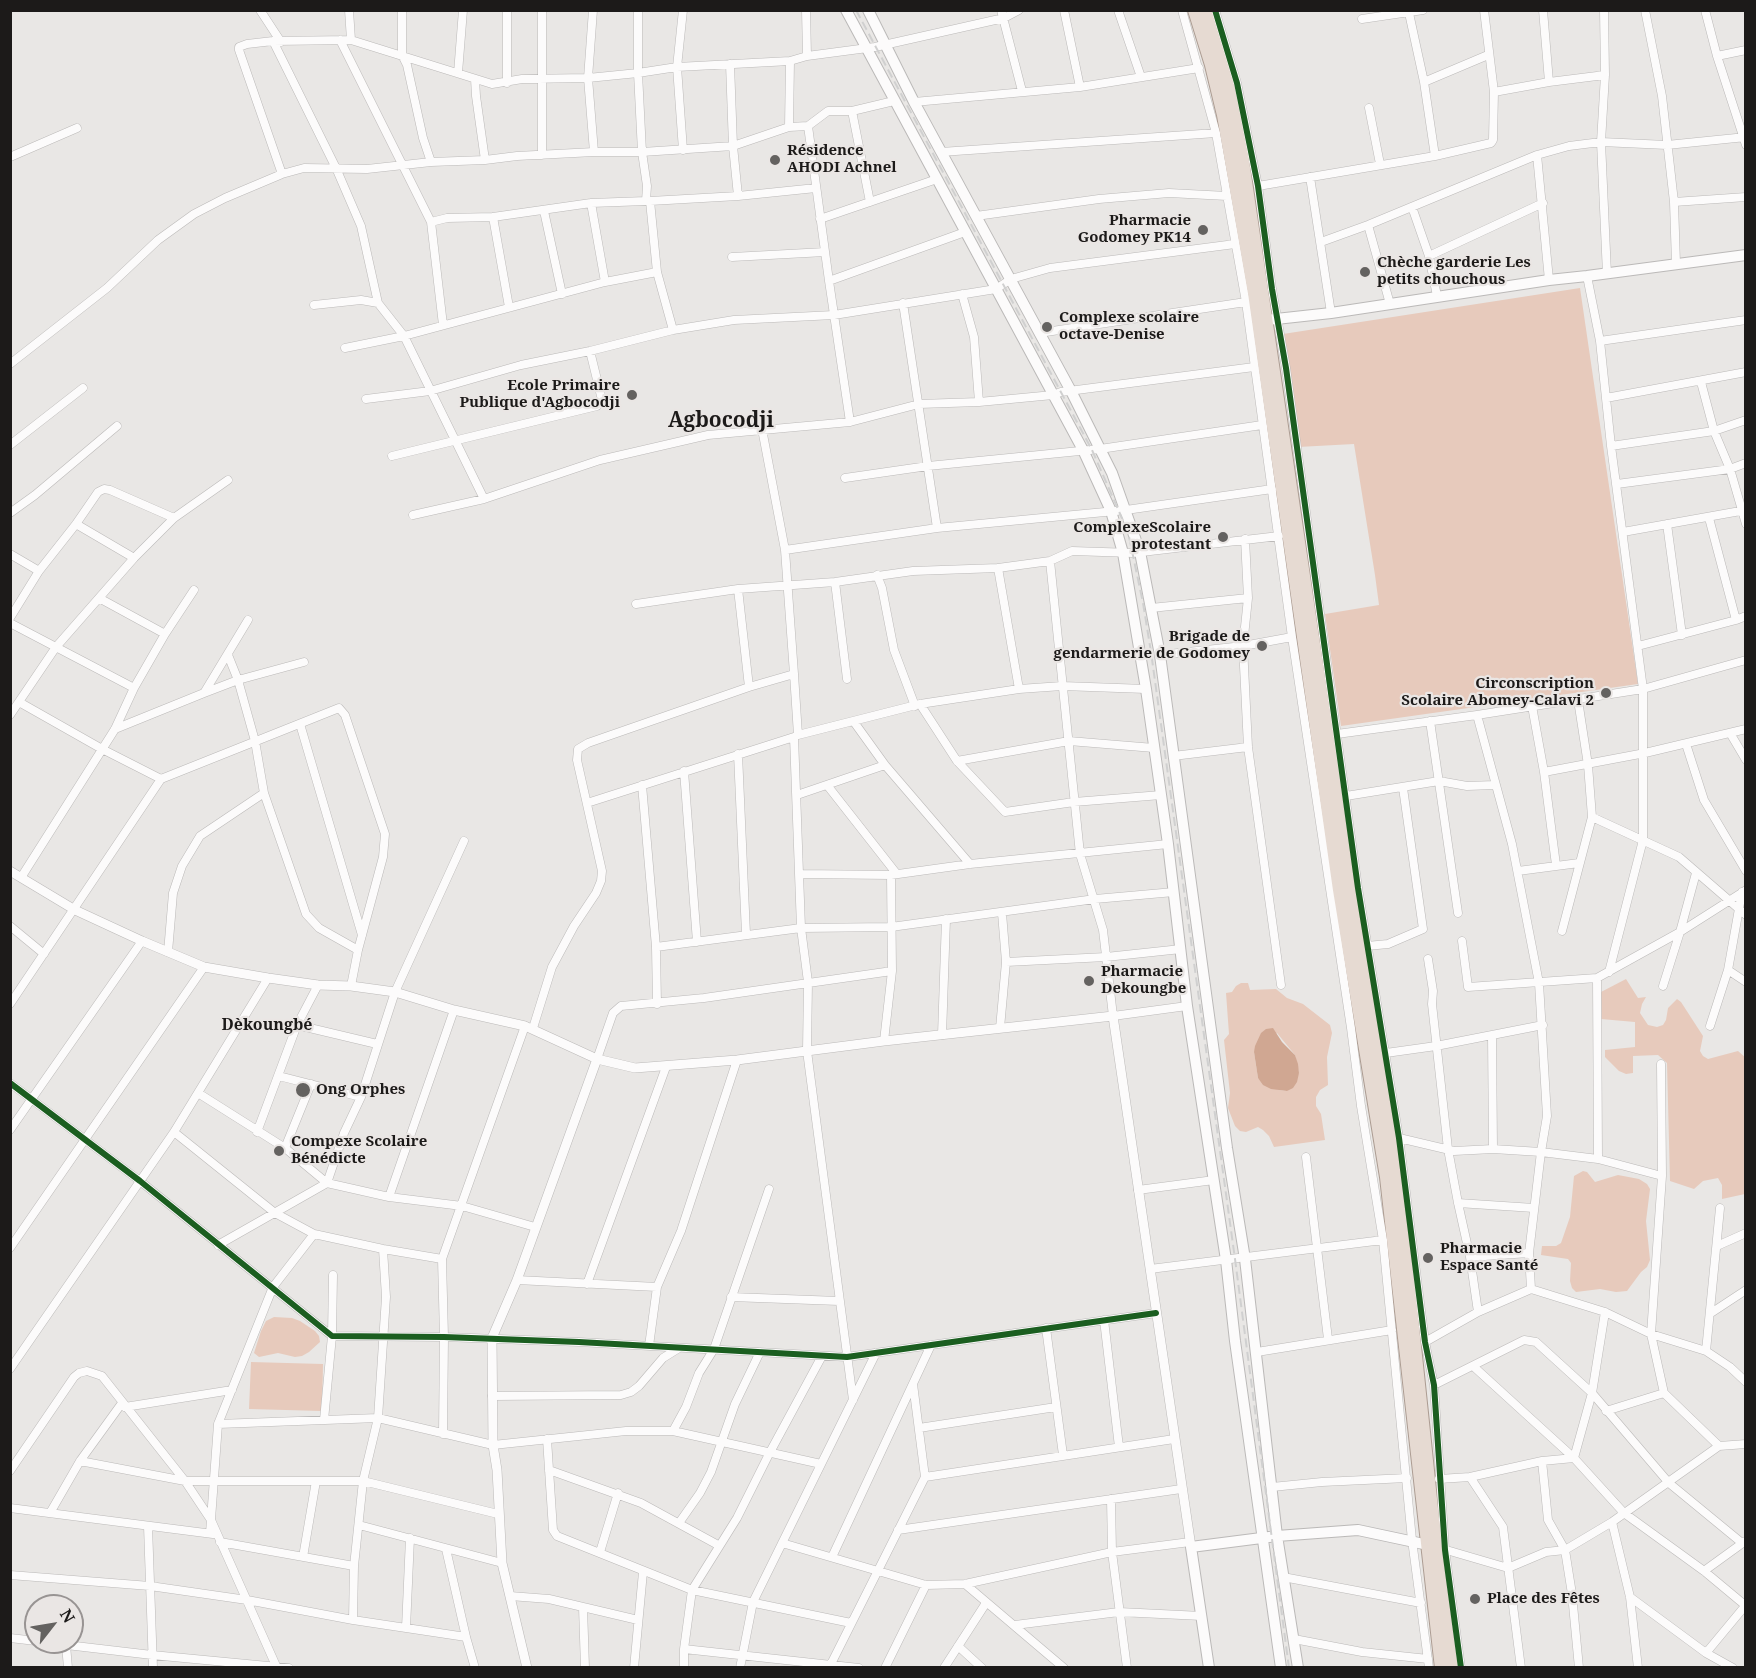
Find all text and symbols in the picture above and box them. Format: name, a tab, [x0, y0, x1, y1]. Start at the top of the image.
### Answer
place label: Résidence AHODI Achnel	[787, 142, 897, 177]
marker: Résidence AHODI Achnel	[768, 153, 782, 167]
place label: Pharmacie Godomey PK14	[1078, 212, 1191, 247]
marker: Pharmacie Godomey PK14	[1196, 223, 1210, 237]
place label: Chèche garderie Les petits chouchous	[1377, 254, 1531, 289]
marker: Chèche garderie Les petits chouchous	[1358, 265, 1372, 279]
place label: Complexe scolaire octave-Denise	[1059, 309, 1199, 344]
marker: Complexe scolaire octave-Denise	[1040, 320, 1054, 334]
place label: Ecole Primaire Publique d'Agbocodji	[459, 377, 620, 412]
marker: Ecole Primaire Publique d'Agbocodji	[625, 388, 639, 402]
district label: Agbocodji	[668, 408, 774, 434]
place label: ComplexeScolaire protestant	[1073, 519, 1211, 554]
marker: ComplexeScolaire protestant	[1216, 530, 1230, 544]
place label: Brigade de gendarmerie de Godomey	[1053, 628, 1250, 663]
marker: Brigade de gendarmerie de Godomey	[1255, 639, 1269, 653]
place label: Circonscription Scolaire Abomey-Calavi 2	[1401, 675, 1594, 710]
marker: Circonscription Scolaire Abomey-Calavi 2	[1599, 686, 1613, 700]
place label: Pharmacie Dekoungbe	[1101, 963, 1186, 998]
marker: Pharmacie Dekoungbe	[1082, 974, 1096, 988]
district label: Dèkoungbé	[222, 1015, 312, 1035]
marker: Ong Orphes	[294, 1081, 312, 1099]
place label: Ong Orphes	[316, 1081, 405, 1099]
place label: Compexe Scolaire Bénédicte	[291, 1133, 427, 1168]
marker: Compexe Scolaire Bénédicte	[272, 1144, 286, 1158]
place label: Pharmacie Espace Santé	[1440, 1240, 1538, 1275]
marker: Pharmacie Espace Santé	[1421, 1251, 1435, 1265]
place label: Place des Fêtes	[1487, 1590, 1600, 1608]
marker: Place des Fêtes	[1468, 1592, 1482, 1606]
north arrow	[24, 1594, 84, 1654]
text: N	[55, 1605, 80, 1627]

